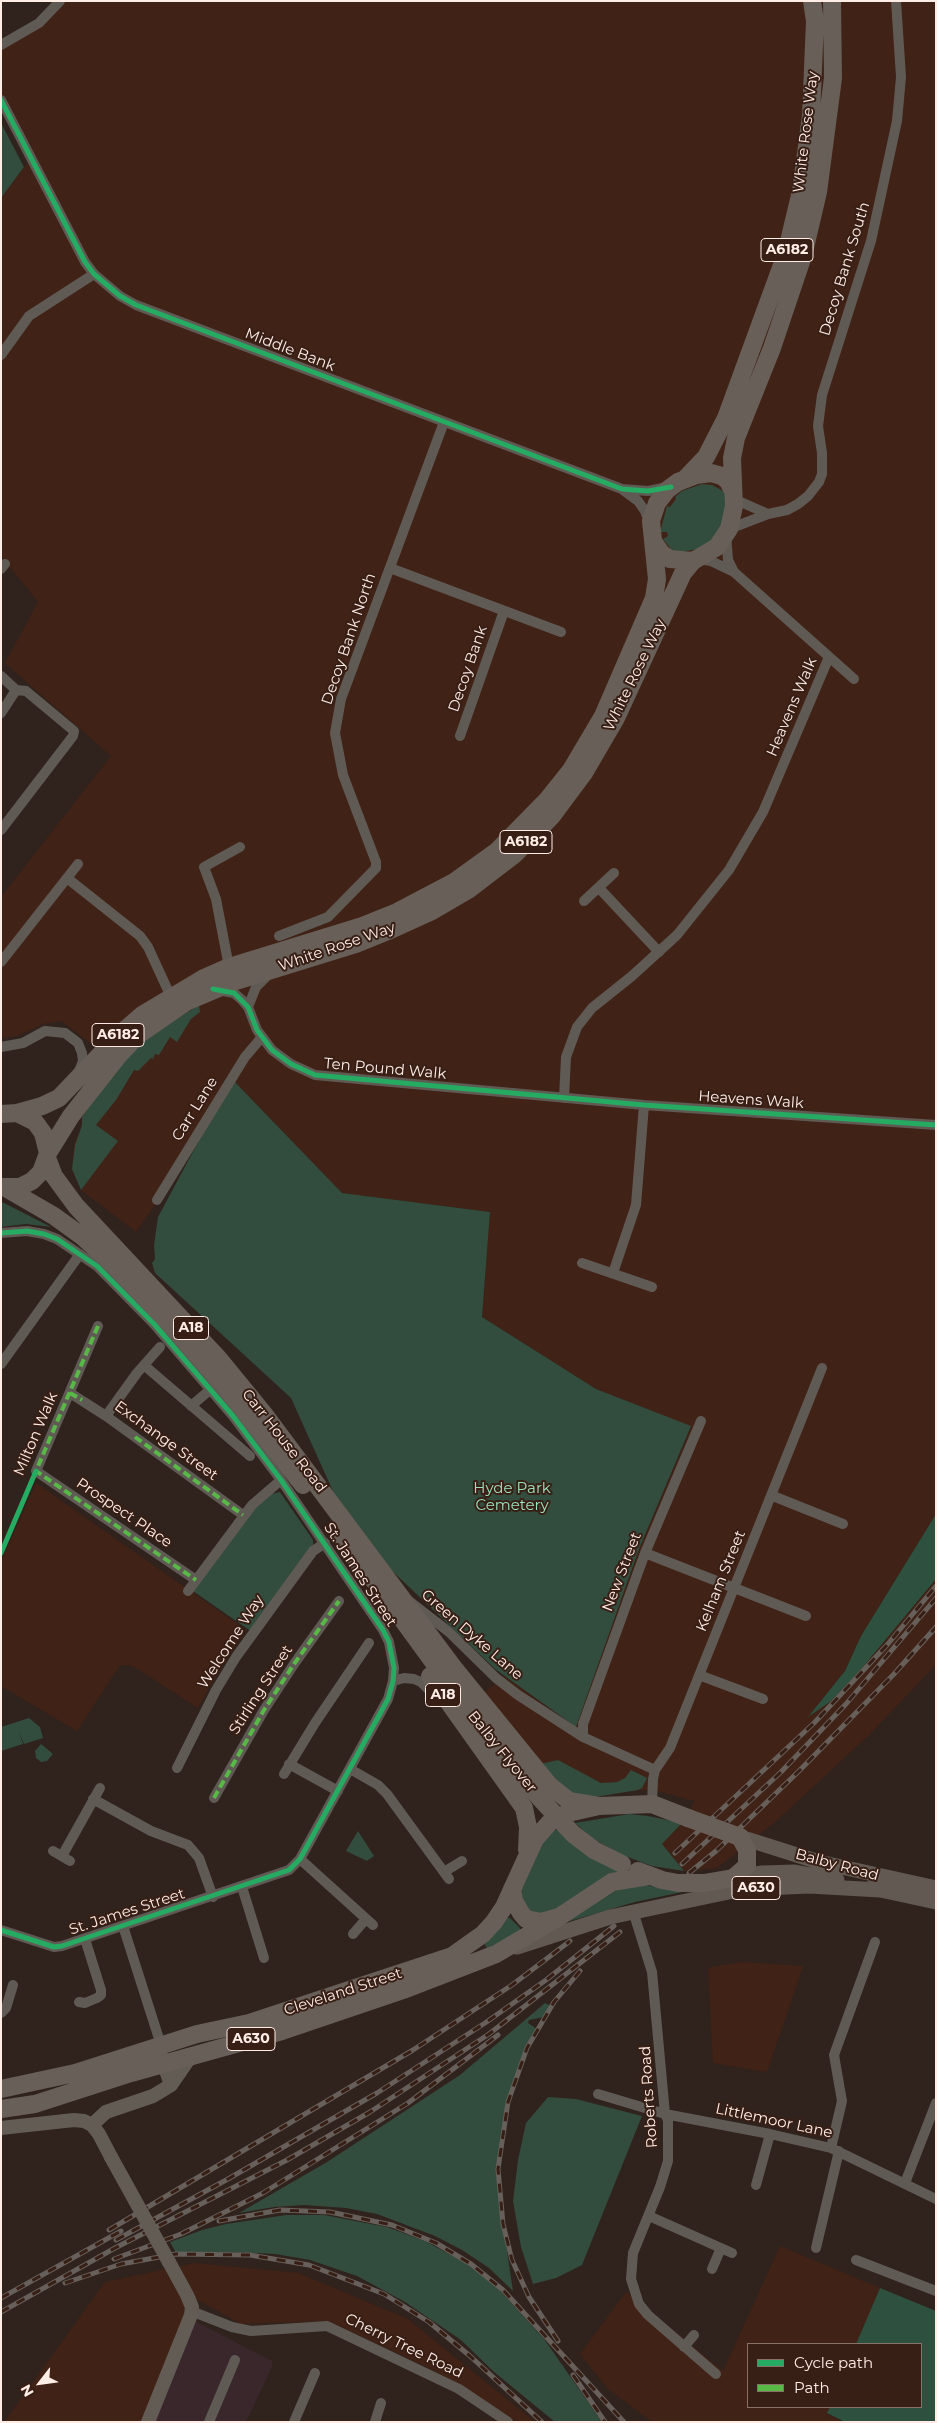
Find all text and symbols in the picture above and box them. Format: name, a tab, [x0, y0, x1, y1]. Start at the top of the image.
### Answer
street label: White Rose Way	[790, 70, 822, 194]
street label: Decoy Bank South	[816, 200, 874, 338]
road number: A6182	[761, 238, 813, 262]
street label: Middle Bank	[242, 325, 338, 375]
street label: Decoy Bank North	[318, 571, 380, 707]
street label: White Rose Way	[600, 616, 670, 734]
street label: Decoy Bank	[445, 623, 491, 715]
street label: Heavens Walk	[763, 655, 821, 759]
road number: A6182	[500, 830, 552, 854]
street label: White Rose Way	[276, 919, 398, 975]
road number: A6182	[92, 1024, 144, 1046]
street label: Ten Pound Walk	[323, 1055, 447, 1083]
street label: Carr Lane	[168, 1074, 222, 1144]
street label: Heavens Walk	[698, 1087, 804, 1113]
road number: A18	[174, 1316, 208, 1340]
street label: Carr House Road	[238, 1386, 330, 1496]
street label: Milton Walk	[10, 1389, 62, 1479]
street label: Exchange Street	[111, 1397, 221, 1485]
street label: Prospect Place	[73, 1474, 175, 1552]
park label: Hyde Park Cemetery	[473, 1480, 551, 1515]
street label: St. James Street	[320, 1520, 400, 1630]
street label: Kelham Street	[693, 1528, 749, 1634]
street label: New Street	[599, 1530, 645, 1614]
street label: Green Dyke Lane	[418, 1586, 526, 1684]
street label: Welcome Way	[194, 1592, 268, 1692]
street label: Stirling Street	[225, 1642, 297, 1738]
road number: A18	[426, 1684, 460, 1706]
street label: Balby Flyover	[464, 1708, 540, 1796]
street label: Balby Road	[793, 1845, 881, 1885]
road number: A630	[732, 1876, 780, 1900]
street label: St. James Street	[67, 1885, 187, 1939]
street label: Cleveland Street	[282, 1964, 404, 2020]
road number: A630	[227, 2028, 275, 2050]
street label: Roberts Road	[636, 2045, 662, 2149]
street label: Littlemoor Lane	[714, 2100, 834, 2142]
street label: Cherry Tree Road	[342, 2310, 466, 2382]
legend	[747, 2343, 922, 2408]
text: Cycle path	[794, 2353, 873, 2372]
north arrow	[15, 2358, 65, 2408]
text: Path	[794, 2378, 830, 2397]
text: N	[16, 2381, 38, 2400]

